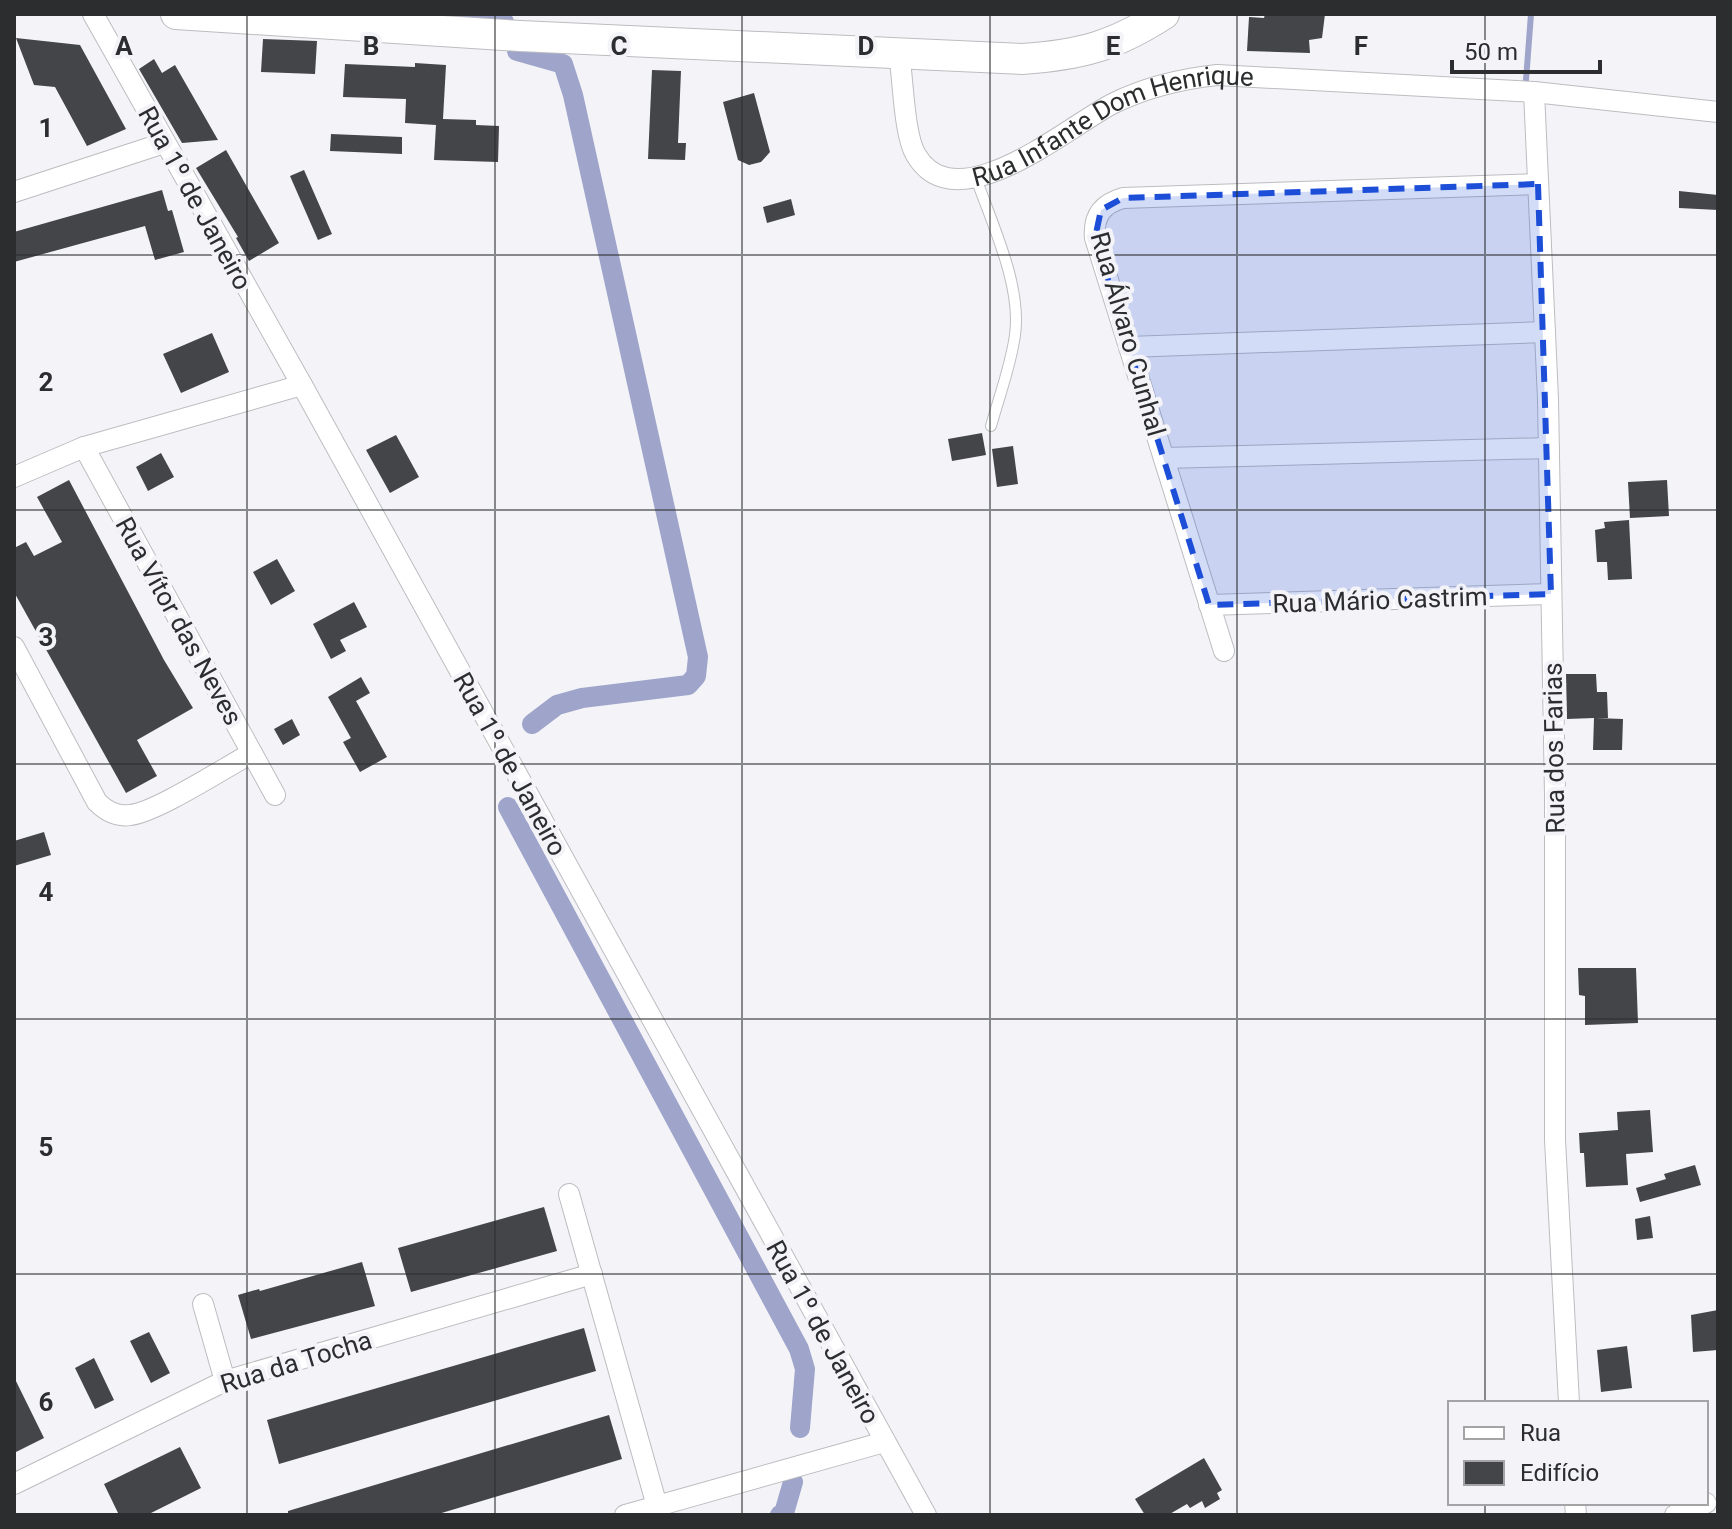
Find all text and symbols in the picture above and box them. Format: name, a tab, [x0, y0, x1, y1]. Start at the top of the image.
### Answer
scale bar	[1452, 24, 1600, 74]
text: A	[115, 31, 133, 61]
text: B	[363, 31, 379, 61]
text: C	[610, 31, 628, 61]
text: D	[858, 31, 874, 61]
text: E	[1106, 31, 1121, 61]
text: F	[1354, 31, 1368, 61]
text: 50 m	[1464, 38, 1518, 66]
street label: Rua Infante Dom Henrique	[969, 60, 1255, 192]
street label: Rua 1º de Janeiro	[132, 101, 258, 295]
text: 1	[39, 113, 53, 143]
street label: Rua Álvaro Cunhal	[1084, 228, 1172, 440]
text: 2	[39, 367, 53, 397]
street label: Rua Vítor das Neves	[109, 512, 249, 730]
street label: Rua Mário Castrim	[1272, 581, 1488, 619]
text: 3	[39, 622, 53, 652]
street label: Rua dos Farias	[1538, 662, 1570, 834]
street label: Rua 1º de Janeiro	[447, 667, 573, 861]
text: 4	[39, 877, 54, 907]
text: 5	[39, 1132, 53, 1162]
street label: Rua 1º de Janeiro	[760, 1235, 886, 1429]
street label: Rua da Tocha	[217, 1325, 375, 1399]
text: 6	[39, 1387, 54, 1417]
legend	[1448, 1401, 1708, 1505]
text: Rua	[1520, 1419, 1561, 1447]
text: Edifício	[1520, 1459, 1599, 1487]

